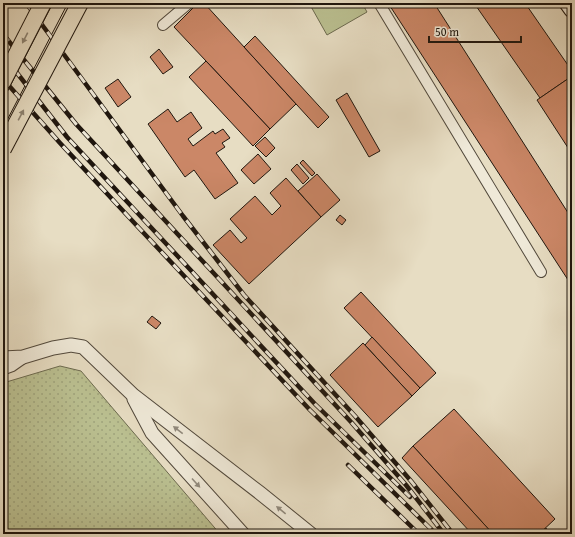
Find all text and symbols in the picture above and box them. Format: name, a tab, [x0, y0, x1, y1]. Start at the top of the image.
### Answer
scale bar	[429, 18, 521, 44]
text: 50 m	[435, 23, 459, 40]
one-way arrow	[22, 32, 28, 43]
one-way arrow	[18, 109, 24, 120]
one-way arrow	[172, 426, 183, 434]
one-way arrow	[192, 477, 201, 488]
one-way arrow	[275, 505, 286, 514]

